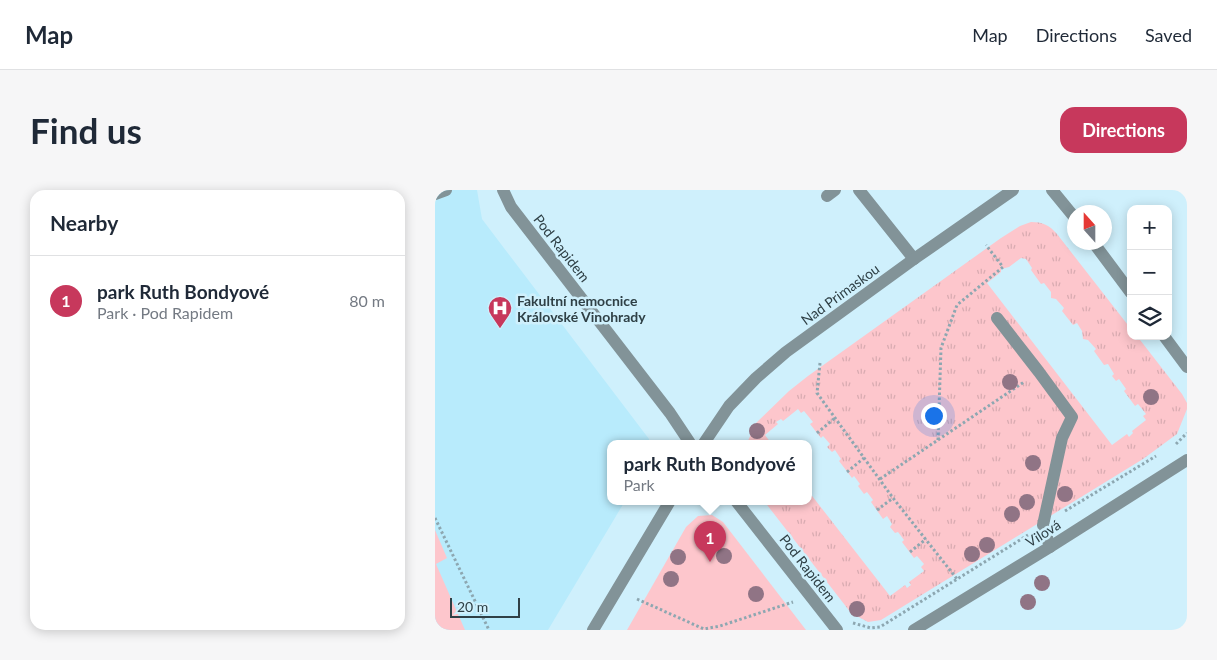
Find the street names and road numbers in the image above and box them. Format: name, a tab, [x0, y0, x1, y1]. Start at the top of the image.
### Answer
street label: Pod Rapidem	[530, 211, 594, 285]
street label: Nad Primaskou	[798, 260, 882, 328]
street label: Vilová	[1022, 516, 1064, 550]
street label: Pod Rapidem	[776, 531, 840, 605]

